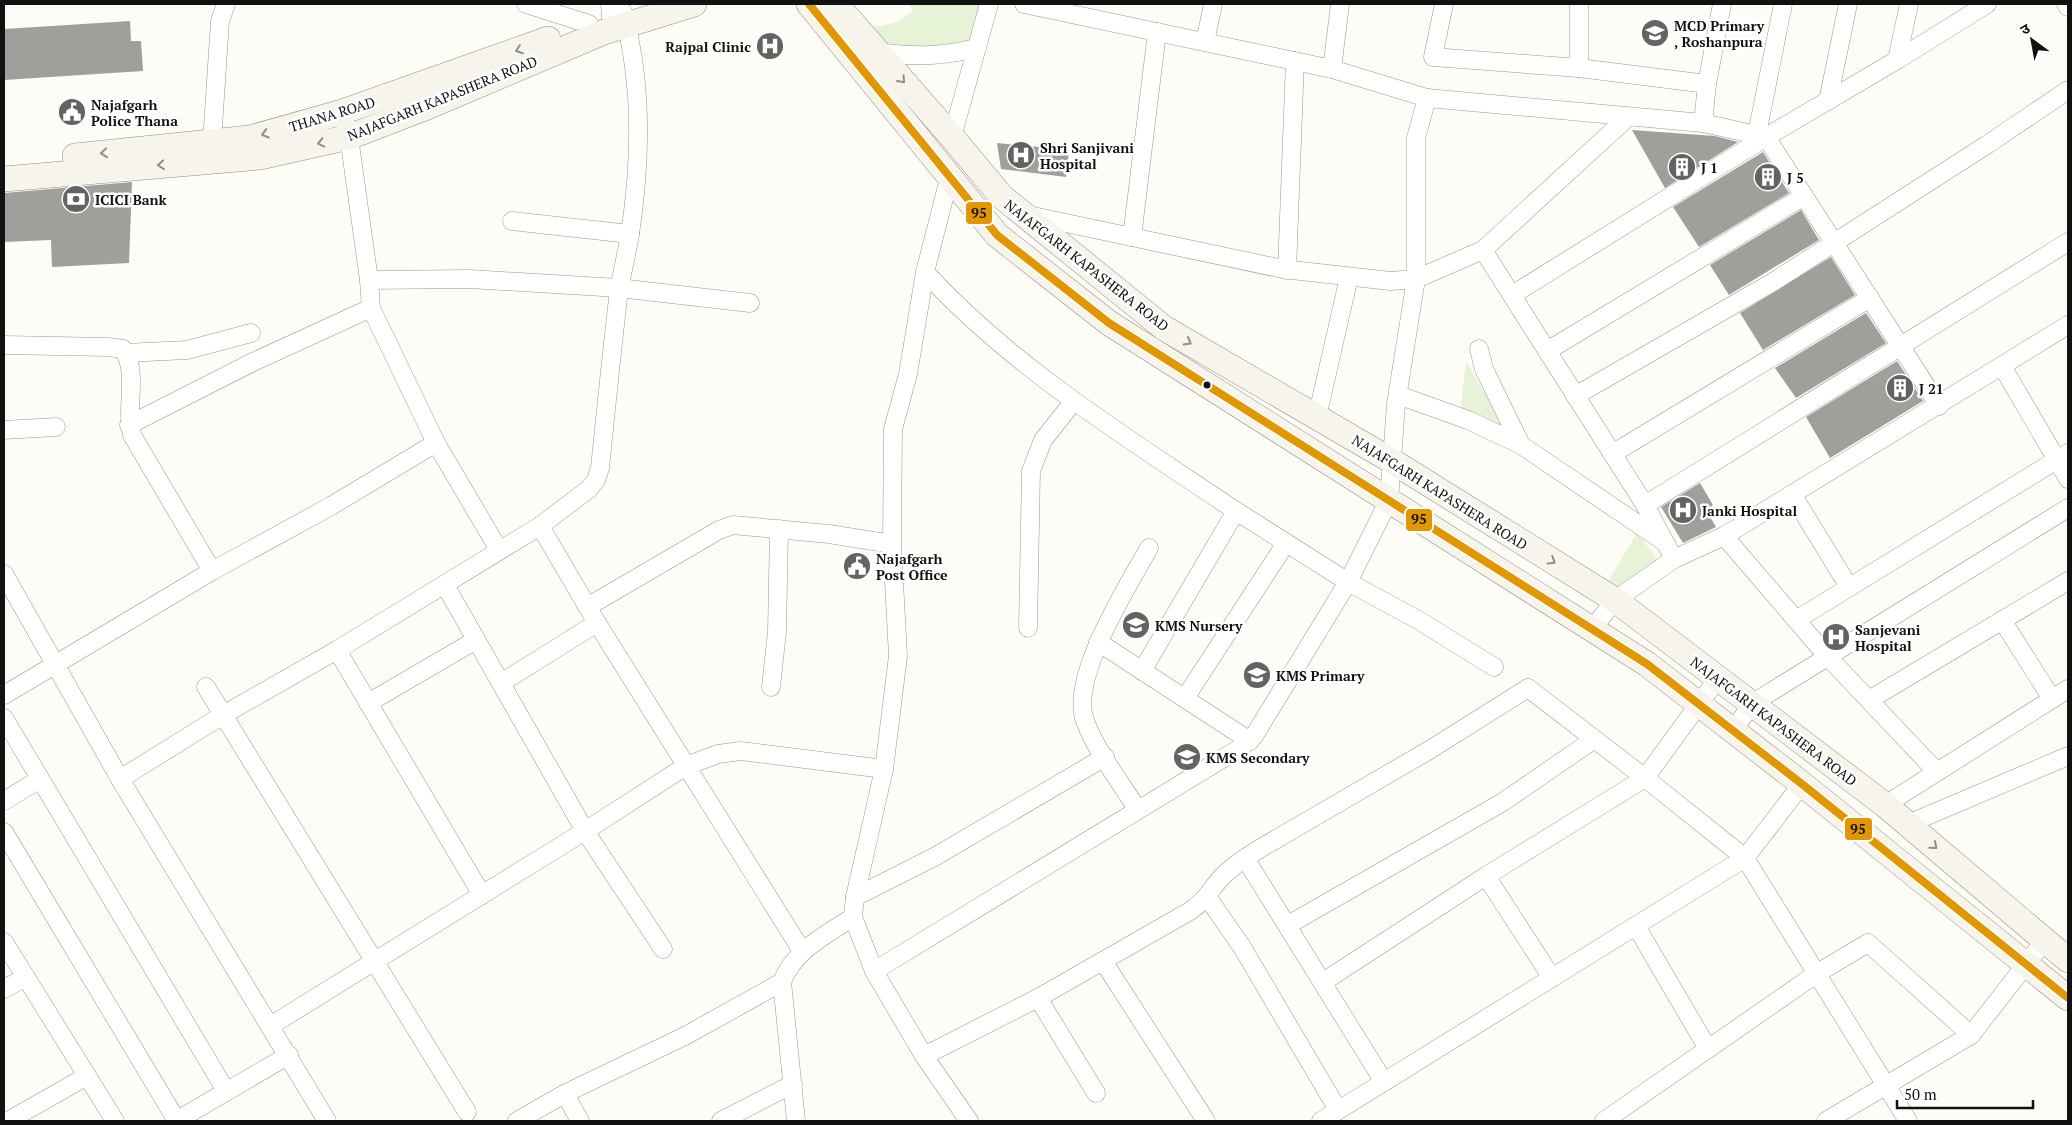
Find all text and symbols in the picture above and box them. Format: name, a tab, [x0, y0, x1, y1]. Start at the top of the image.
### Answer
north arrow	[2007, 15, 2057, 65]
place label: MCD Primary , Roshanpura	[1674, 16, 1765, 51]
school or university icon: MCD Primary , Roshanpura	[1640, 18, 1670, 48]
text: उ	[2016, 18, 2034, 39]
hospital icon: Rajpal Clinic	[755, 31, 785, 61]
place label: Rajpal Clinic	[665, 37, 751, 56]
one-way arrow	[515, 44, 523, 54]
street label: NAJAFGARH KAPASHERA ROAD	[344, 51, 540, 145]
one-way arrow	[896, 75, 905, 84]
street label: THANA ROAD	[287, 92, 377, 136]
place label: Najafgarh Police Thana	[91, 95, 178, 130]
public building icon: Najafgarh Police Thana	[57, 97, 87, 127]
one-way arrow	[261, 129, 270, 139]
one-way arrow	[317, 137, 326, 148]
place label: Shri Sanjivani Hospital	[1040, 138, 1134, 173]
hospital icon: Shri Sanjivani Hospital	[1006, 140, 1036, 170]
one-way arrow	[99, 147, 107, 158]
building icon: J 1	[1667, 152, 1697, 182]
place label: J 1	[1701, 158, 1718, 177]
one-way arrow	[156, 160, 164, 171]
building icon: J 5	[1753, 162, 1783, 192]
place label: J 5	[1787, 168, 1804, 187]
bank icon: ICICI Bank	[61, 184, 91, 214]
place label: ICICI Bank	[95, 190, 168, 209]
street label: NAJAFGARH KAPASHERA ROAD	[1001, 195, 1173, 335]
line badge: 95	[965, 201, 993, 225]
text: 95	[971, 203, 987, 222]
one-way arrow	[1183, 335, 1192, 345]
building icon: J 21	[1885, 373, 1915, 403]
place label: J 21	[1919, 379, 1944, 398]
unlabelled marker	[1202, 380, 1212, 390]
street label: NAJAFGARH KAPASHERA ROAD	[1349, 430, 1531, 554]
hospital icon: Janki Hospital	[1668, 495, 1698, 525]
place label: Janki Hospital	[1702, 501, 1797, 520]
line badge: 95	[1405, 508, 1433, 532]
text: 95	[1411, 509, 1427, 528]
place label: Najafgarh Post Office	[876, 549, 948, 584]
public building icon: Najafgarh Post Office	[842, 551, 872, 581]
one-way arrow	[1547, 554, 1556, 564]
school or university icon: KMS Nursery	[1121, 610, 1151, 640]
place label: KMS Nursery	[1155, 616, 1243, 635]
place label: Sanjevani Hospital	[1855, 620, 1921, 655]
hospital icon: Sanjevani Hospital	[1821, 622, 1851, 652]
street label: NAJAFGARH KAPASHERA ROAD	[1687, 652, 1861, 790]
school or university icon: KMS Primary	[1242, 660, 1272, 690]
place label: KMS Primary	[1276, 666, 1365, 685]
school or university icon: KMS Secondary	[1172, 742, 1202, 772]
place label: KMS Secondary	[1206, 748, 1310, 767]
line badge: 95	[1844, 817, 1873, 841]
text: 95	[1850, 819, 1866, 838]
one-way arrow	[1929, 841, 1938, 850]
scale bar	[1897, 1078, 2033, 1110]
text: 50 m	[1904, 1084, 1937, 1104]

